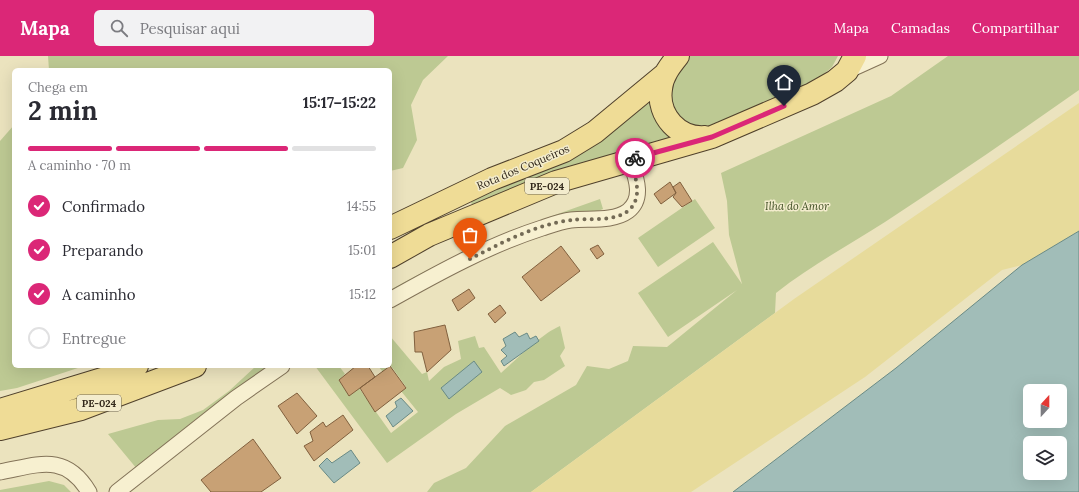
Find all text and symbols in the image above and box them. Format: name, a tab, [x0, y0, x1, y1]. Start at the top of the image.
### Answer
search box	[94, 10, 374, 46]
text: Mapa	[20, 16, 70, 40]
icon: search	[108, 17, 130, 39]
text: Pesquisar aqui	[140, 19, 240, 38]
text: Mapa	[833, 19, 869, 37]
text: Camadas	[891, 19, 950, 37]
text: Compartilhar	[972, 19, 1059, 37]
pin	[767, 65, 801, 106]
icon: home	[773, 71, 795, 93]
text: Chega em	[28, 79, 88, 96]
text: 15:17–15:22	[303, 93, 376, 112]
text: 2 min	[28, 94, 98, 127]
courier	[615, 138, 655, 178]
street label: Rota dos Coqueiros	[475, 141, 571, 193]
icon: bike	[624, 147, 646, 169]
text: A caminho · 70 m	[28, 157, 131, 174]
road number: PE-024	[525, 178, 569, 194]
icon: check	[28, 195, 50, 217]
text: Confirmado	[62, 197, 145, 216]
text: 14:55	[347, 198, 376, 215]
park label: Ilha do Amor	[765, 199, 830, 213]
pin	[453, 218, 487, 259]
icon: bag	[459, 224, 481, 246]
icon: check	[28, 239, 50, 261]
text: Preparando	[62, 241, 143, 260]
text: 15:01	[348, 242, 376, 259]
icon: check	[28, 283, 50, 305]
text: A caminho	[62, 285, 136, 304]
text: 15:12	[349, 286, 376, 303]
text: Entregue	[62, 329, 126, 348]
north arrow	[1023, 384, 1067, 428]
map controls	[1023, 384, 1067, 480]
road number: PE-024	[77, 395, 121, 411]
button: layers	[1023, 436, 1067, 480]

